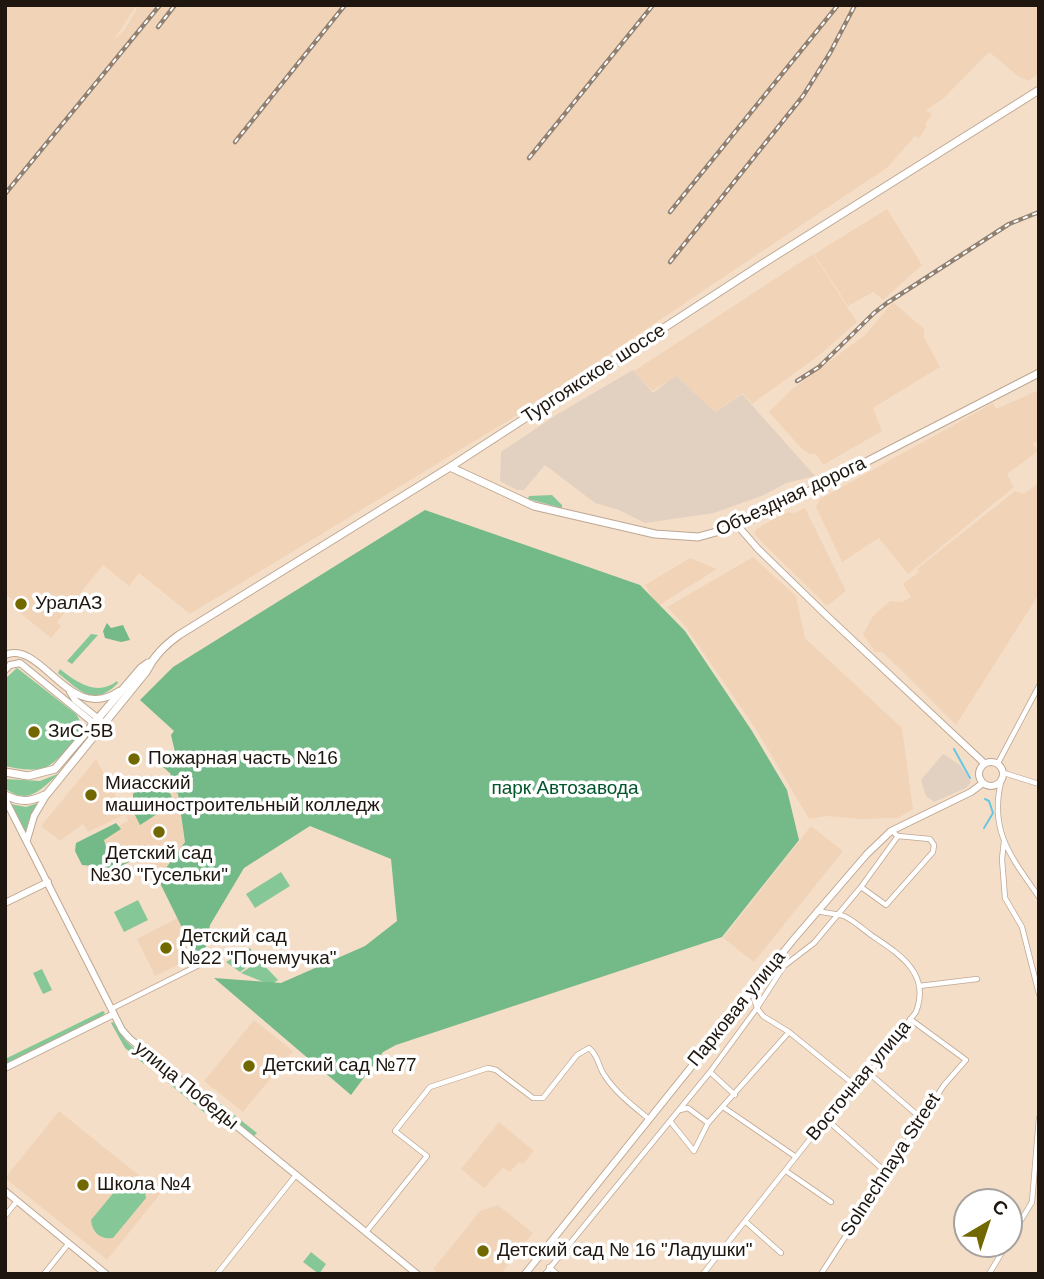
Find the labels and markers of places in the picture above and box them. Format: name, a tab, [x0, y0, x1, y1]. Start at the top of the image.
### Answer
place label: УралАЗ	[35, 593, 102, 615]
marker: УралАЗ	[13, 596, 29, 612]
place label: ЗиС-5В	[48, 721, 113, 743]
marker: ЗиС-5В	[26, 724, 42, 740]
place label: Пожарная часть №16	[148, 748, 338, 770]
marker: Пожарная часть №16	[126, 751, 142, 767]
place label: Миасский машиностроительный колледж	[105, 773, 380, 817]
marker: Миасский машиностроительный колледж	[83, 787, 99, 803]
marker: Детский сад №30 "Гусельки"	[151, 824, 167, 840]
place label: Детский сад №30 "Гусельки"	[90, 843, 228, 887]
place label: Детский сад №22 "Почемучка"	[180, 926, 337, 970]
marker: Детский сад №22 "Почемучка"	[158, 940, 174, 956]
place label: Детский сад №77	[263, 1055, 417, 1077]
marker: Детский сад №77	[241, 1058, 257, 1074]
place label: Школа №4	[97, 1174, 191, 1196]
marker: Школа №4	[75, 1177, 91, 1193]
place label: Детский сад № 16 "Ладушки"	[497, 1240, 752, 1262]
marker: Детский сад № 16 "Ладушки"	[475, 1243, 491, 1259]

